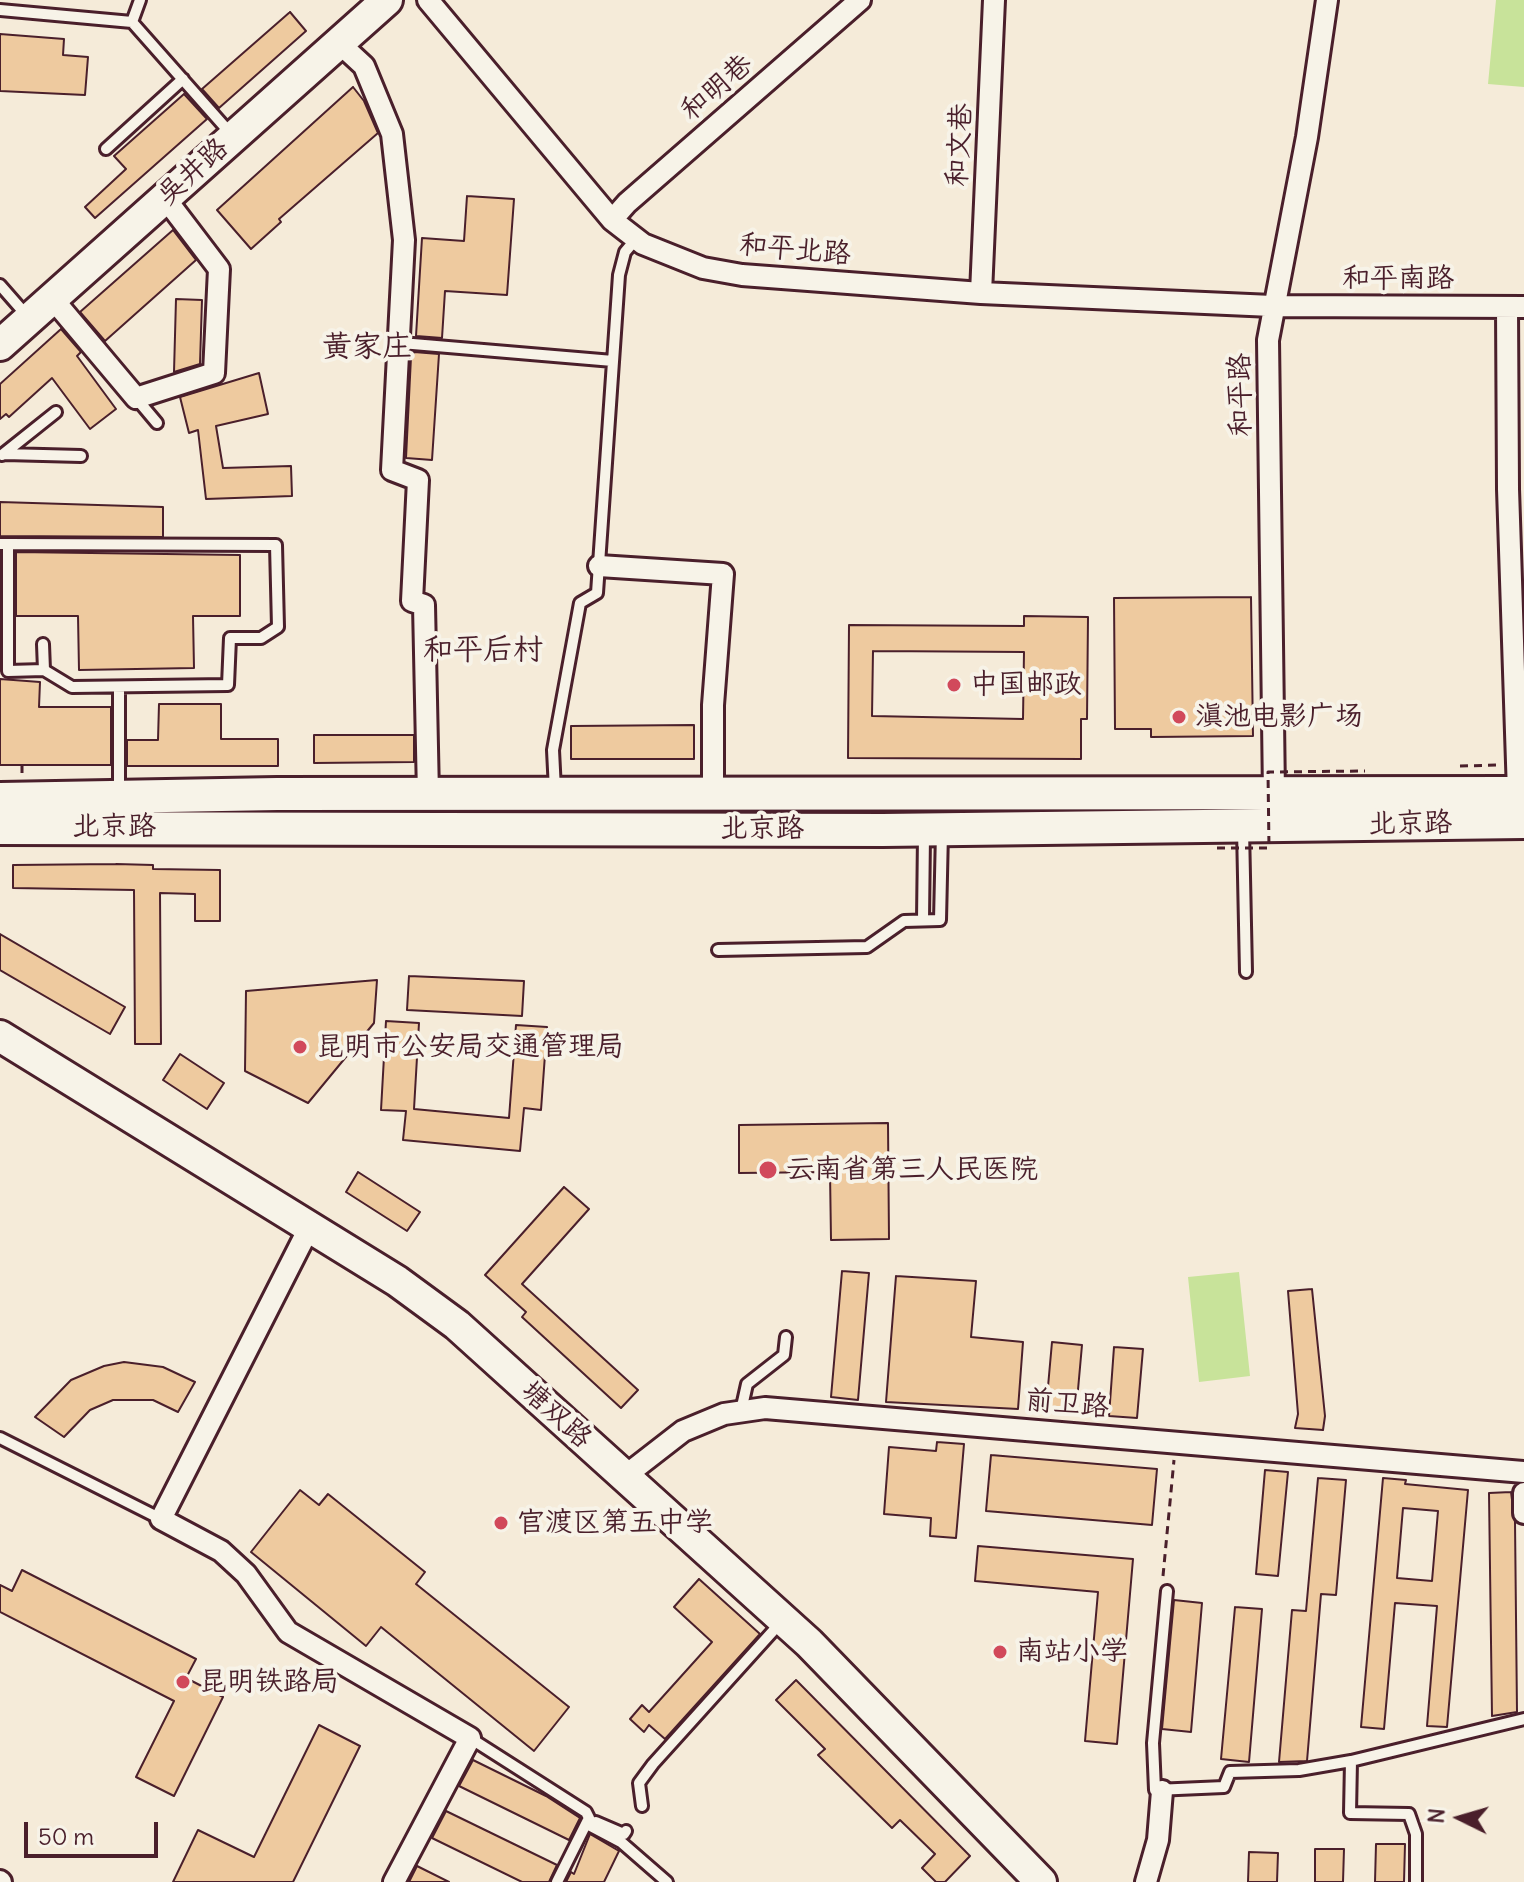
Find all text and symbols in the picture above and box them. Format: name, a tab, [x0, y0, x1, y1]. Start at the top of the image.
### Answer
street label: 和明巷	[674, 48, 760, 128]
street label: 和文巷	[941, 102, 979, 188]
street label: 吴井路	[151, 131, 235, 213]
street label: 和平北路	[738, 228, 852, 272]
street label: 和平南路	[1342, 262, 1454, 296]
district label: 黄家庄	[322, 329, 412, 365]
street label: 和平路	[1223, 353, 1259, 437]
district label: 和平后村	[423, 632, 543, 668]
place label: 中国邮政	[970, 668, 1082, 702]
marker: 中国邮政	[945, 676, 963, 694]
place label: 滇池电影广场	[1195, 700, 1363, 734]
marker: 滇池电影广场	[1170, 708, 1188, 726]
street label: 北京路	[1368, 806, 1452, 842]
street label: 北京路	[72, 810, 156, 844]
street label: 北京路	[720, 812, 804, 846]
place label: 昆明市公安局交通管理局	[316, 1030, 624, 1064]
marker: 昆明市公安局交通管理局	[291, 1038, 309, 1056]
place label: 云南省第三人民医院	[786, 1153, 1038, 1187]
marker: 云南省第三人民医院	[757, 1159, 779, 1181]
street label: 塘双路	[514, 1374, 598, 1456]
street label: 前卫路	[1024, 1384, 1110, 1424]
place label: 官渡区第五中学	[517, 1506, 713, 1540]
marker: 官渡区第五中学	[492, 1514, 510, 1532]
place label: 南站小学	[1016, 1635, 1128, 1669]
marker: 南站小学	[991, 1643, 1009, 1661]
place label: 昆明铁路局	[199, 1665, 339, 1699]
marker: 昆明铁路局	[174, 1673, 192, 1691]
north arrow	[1420, 1778, 1500, 1858]
scale bar	[28, 1806, 162, 1856]
text: N	[1421, 1807, 1451, 1825]
text: 50 m	[38, 1821, 94, 1851]

